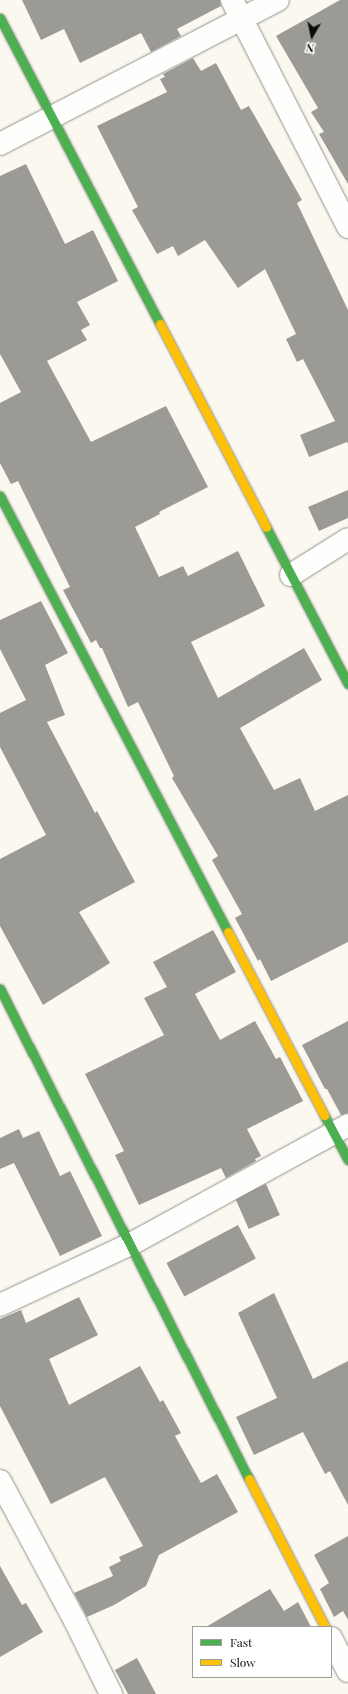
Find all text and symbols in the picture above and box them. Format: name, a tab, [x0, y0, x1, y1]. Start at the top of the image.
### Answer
north arrow	[292, 16, 332, 56]
text: N	[305, 40, 315, 56]
legend	[192, 1626, 332, 1678]
text: Fast	[230, 1634, 252, 1650]
text: Slow	[230, 1654, 256, 1670]

